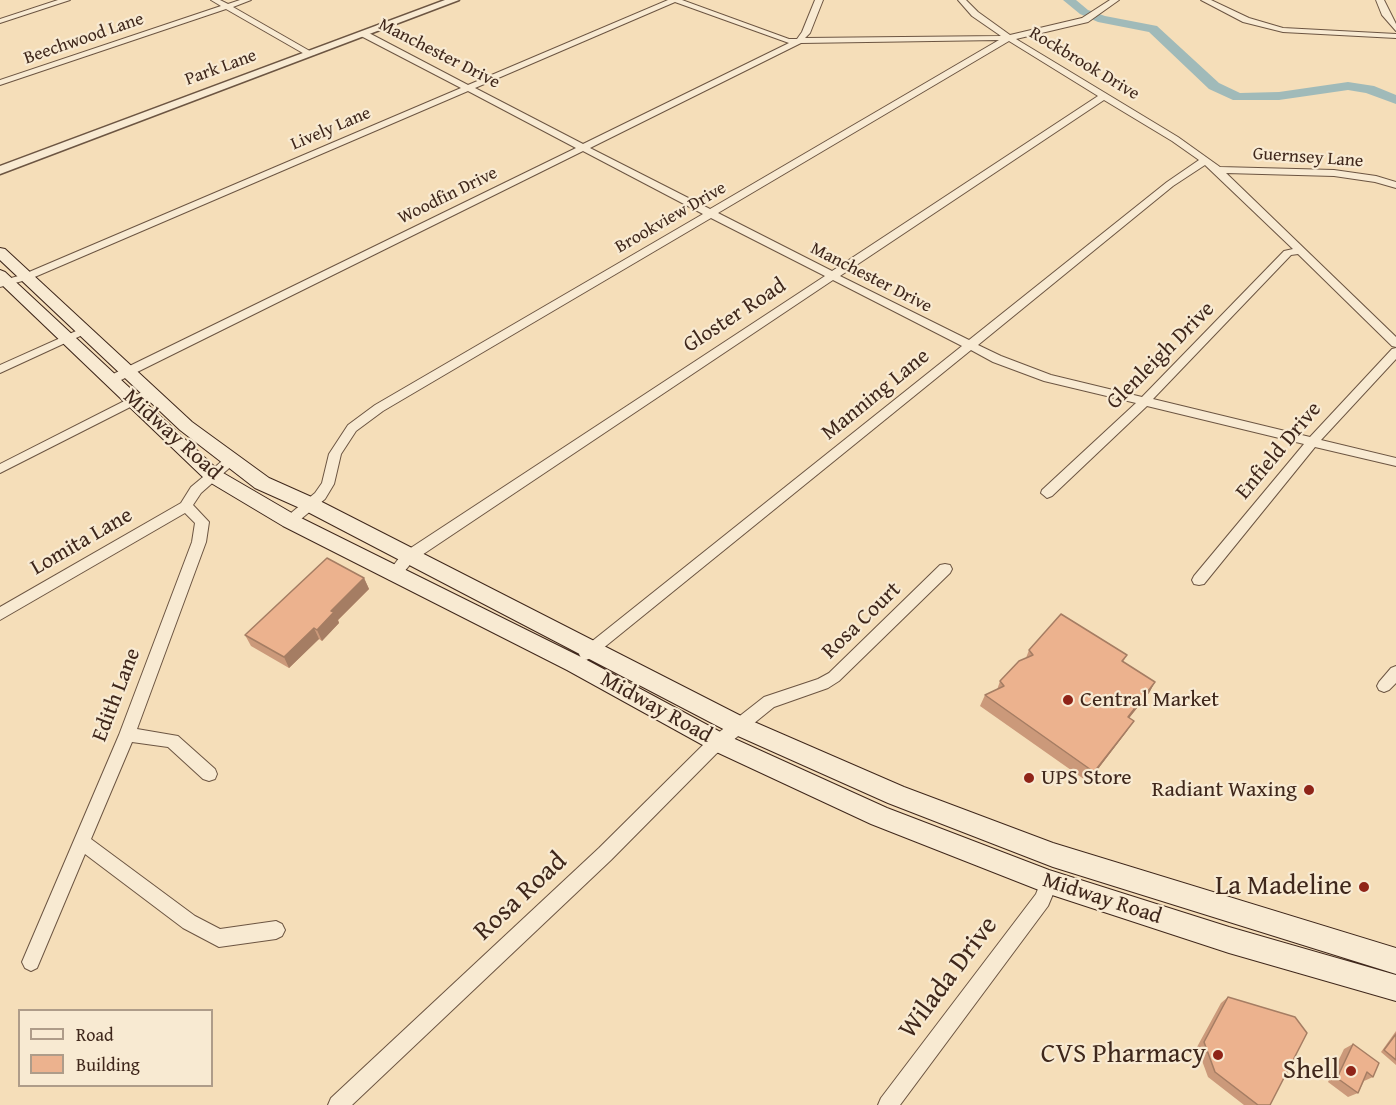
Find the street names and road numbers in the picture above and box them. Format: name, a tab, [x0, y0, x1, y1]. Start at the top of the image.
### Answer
street label: Beechwood Lane	[21, 8, 147, 70]
street label: Manchester Drive	[375, 14, 503, 94]
street label: Rockbrook Drive	[1025, 23, 1143, 105]
street label: Park Lane	[182, 45, 260, 91]
street label: Lively Lane	[288, 103, 374, 155]
street label: Guernsey Lane	[1252, 143, 1364, 173]
street label: Woodfin Drive	[395, 163, 501, 229]
street label: Brookview Drive	[612, 178, 730, 258]
street label: Manchester Drive	[807, 238, 935, 318]
street label: Gloster Road	[679, 273, 791, 359]
street label: Glenleigh Drive	[1101, 296, 1221, 416]
street label: Manning Lane	[817, 343, 935, 447]
street label: Midway Road	[117, 384, 227, 486]
street label: Enfield Drive	[1231, 397, 1327, 505]
street label: Lomita Lane	[27, 502, 137, 582]
street label: Rosa Court	[817, 577, 907, 665]
street label: Edith Lane	[87, 645, 147, 745]
street label: Midway Road	[596, 667, 716, 749]
street label: Rosa Road	[468, 846, 574, 948]
street label: Midway Road	[1039, 867, 1165, 931]
street label: Wilada Drive	[893, 911, 1005, 1045]

